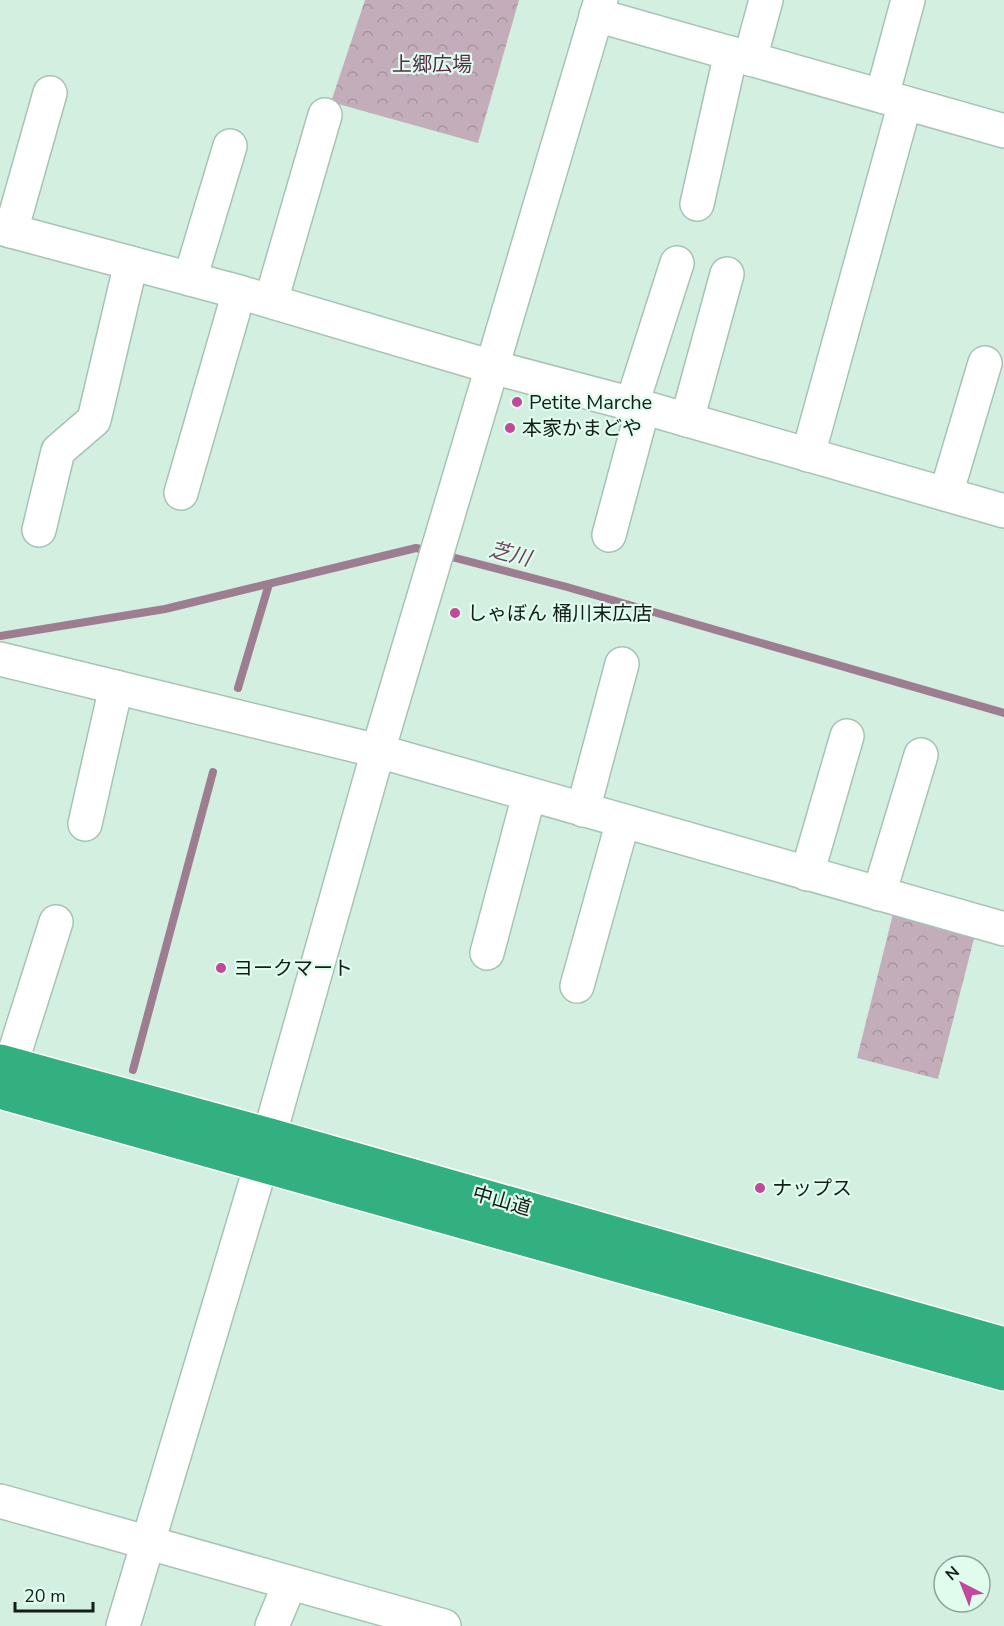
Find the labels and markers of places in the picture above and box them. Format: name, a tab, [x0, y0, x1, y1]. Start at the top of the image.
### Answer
place label: Petite Marche	[529, 389, 652, 416]
marker: Petite Marche	[510, 395, 524, 409]
place label: 本家かまどや	[522, 415, 642, 442]
marker: 本家かまどや	[503, 421, 517, 435]
place label: しゃぼん 桶川末広店	[467, 600, 652, 627]
marker: しゃぼん 桶川末広店	[448, 606, 462, 620]
place label: ヨークマート	[233, 955, 353, 982]
marker: ヨークマート	[214, 961, 228, 975]
place label: ナップス	[772, 1175, 852, 1202]
marker: ナップス	[753, 1181, 767, 1195]

